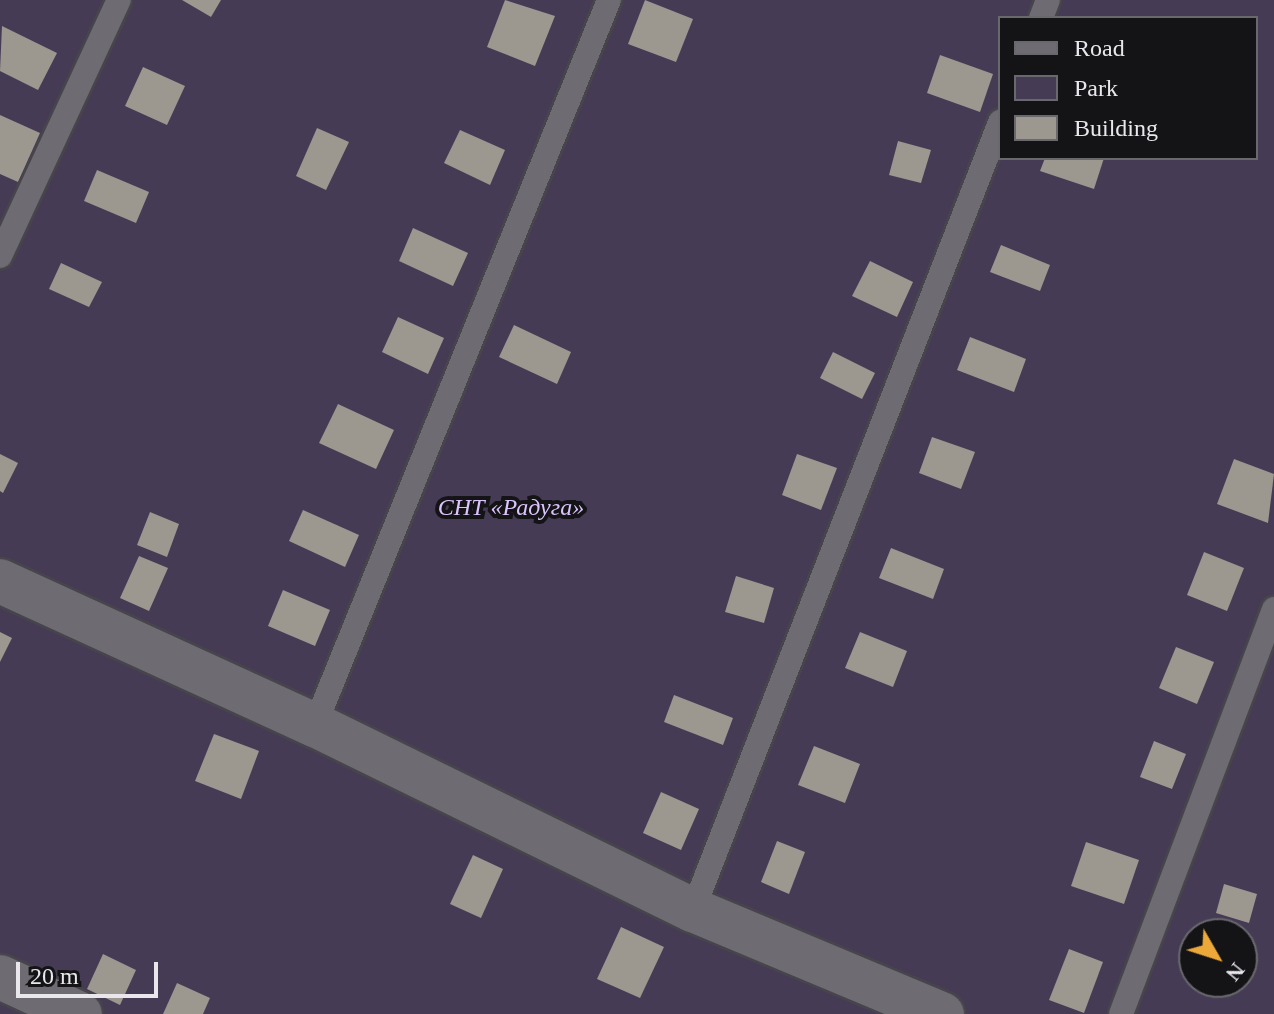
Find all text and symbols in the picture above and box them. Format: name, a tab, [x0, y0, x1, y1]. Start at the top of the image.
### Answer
legend	[998, 16, 1258, 160]
text: Road	[1074, 35, 1125, 61]
text: Park	[1074, 75, 1118, 101]
text: Building	[1074, 115, 1158, 141]
park label: СНТ «Радуга»	[438, 494, 584, 522]
north arrow	[1178, 918, 1258, 998]
scale bar	[20, 946, 162, 996]
text: N	[1221, 958, 1250, 986]
text: 20 m	[30, 963, 79, 989]

